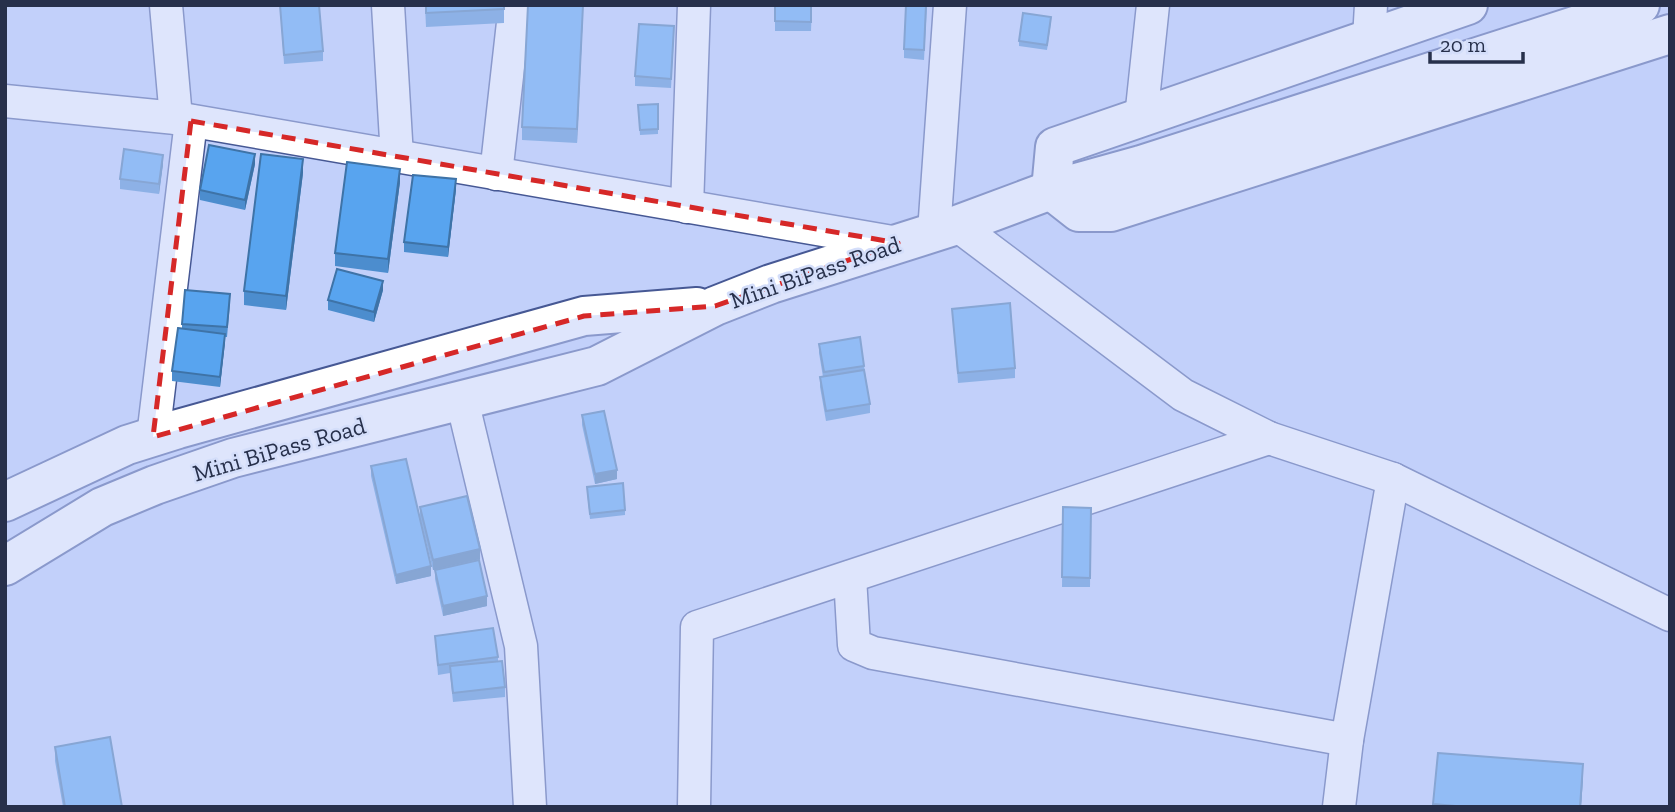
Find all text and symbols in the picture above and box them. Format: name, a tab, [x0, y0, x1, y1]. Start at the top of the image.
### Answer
scale bar	[1430, 21, 1523, 65]
text: 20 m	[1440, 32, 1486, 57]
street label: Mini BiPass Road	[726, 229, 904, 315]
street label: Mini BiPass Road	[189, 410, 369, 488]

